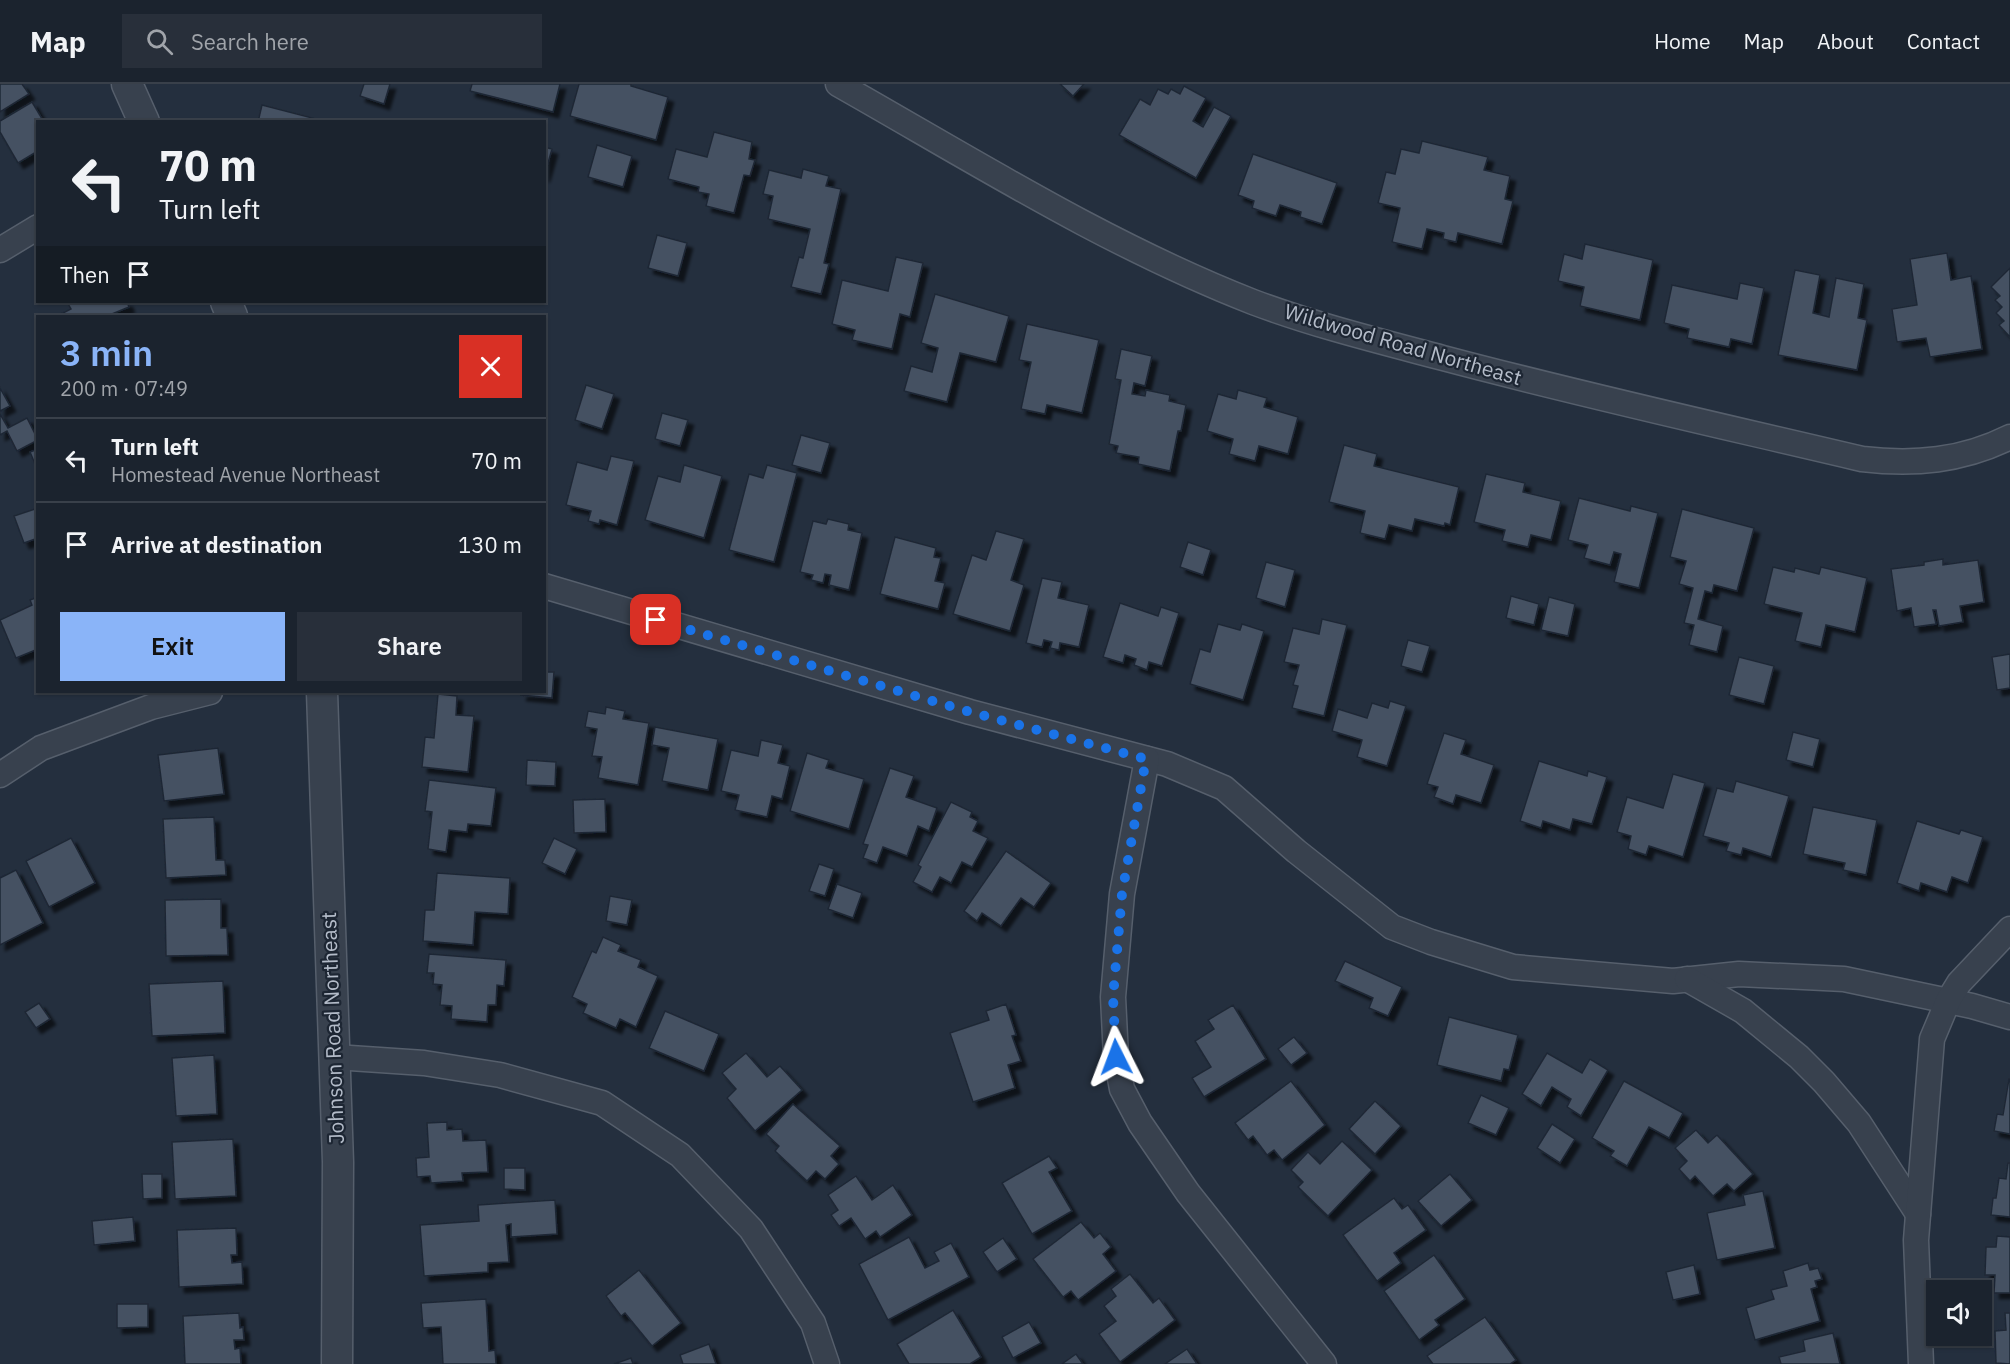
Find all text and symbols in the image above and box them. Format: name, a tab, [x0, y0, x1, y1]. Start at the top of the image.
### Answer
search box	[122, 14, 542, 68]
text: Map	[30, 23, 86, 60]
icon: search	[143, 25, 176, 58]
text: Search here	[191, 27, 309, 56]
text: Home	[1654, 27, 1711, 55]
text: Map	[1744, 27, 1784, 55]
text: About	[1817, 27, 1874, 55]
text: Contact	[1907, 27, 1980, 55]
text: 70 m	[159, 138, 257, 193]
icon: left	[60, 144, 138, 222]
text: Turn left	[159, 191, 260, 226]
icon: arrive	[122, 258, 155, 291]
text: Then	[60, 260, 110, 289]
street label: Wildwood Road Northeast	[1281, 297, 1525, 391]
text: 3 min	[60, 329, 153, 376]
button: close	[459, 335, 522, 398]
text: 200 m · 07:49	[60, 375, 188, 402]
text: Turn left	[111, 432, 199, 461]
icon: left	[60, 444, 93, 477]
text: 70 m	[471, 446, 522, 475]
text: Homestead Avenue Northeast	[111, 461, 380, 488]
icon: arrive	[60, 528, 93, 561]
text: Arrive at destination	[111, 530, 322, 559]
text: 130 m	[458, 530, 522, 559]
pin	[630, 594, 681, 645]
icon: arrive	[639, 603, 672, 636]
button: Exit	[60, 612, 285, 681]
button: Share	[297, 612, 522, 681]
street label: Johnson Road Northeast	[314, 911, 350, 1145]
position arrow	[1084, 1025, 1148, 1089]
map controls	[1926, 1280, 1992, 1346]
button: sound	[1926, 1280, 1992, 1346]

